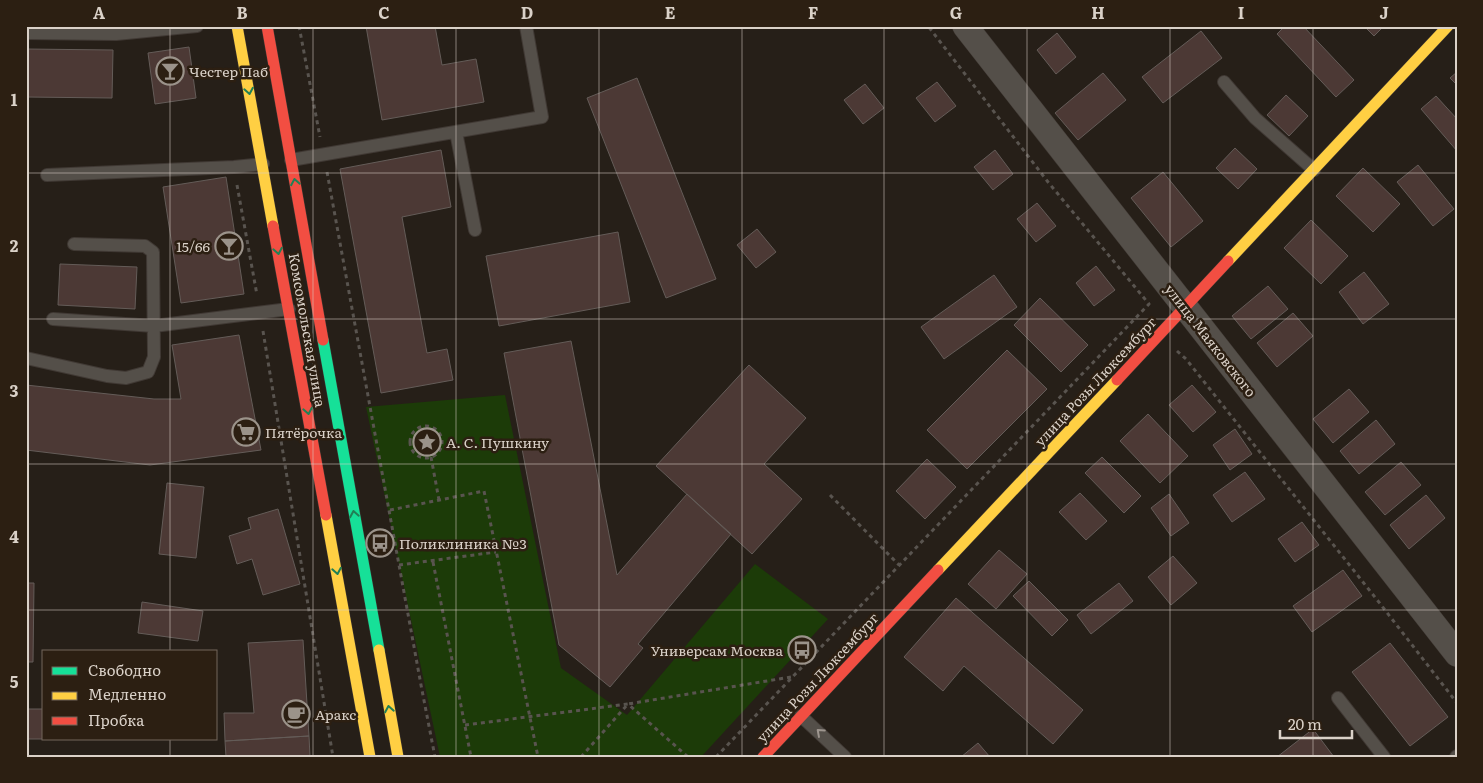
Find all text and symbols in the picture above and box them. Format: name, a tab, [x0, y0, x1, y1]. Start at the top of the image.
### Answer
text: A	[93, 0, 105, 24]
text: B	[236, 0, 248, 24]
text: C	[378, 0, 390, 24]
text: D	[521, 0, 533, 24]
text: E	[665, 0, 676, 24]
text: F	[808, 0, 818, 24]
text: G	[950, 0, 962, 24]
text: H	[1091, 0, 1105, 24]
text: I	[1238, 0, 1244, 24]
text: J	[1379, 0, 1389, 24]
bar icon: Честер Паб	[155, 56, 185, 86]
place label: Честер Паб	[189, 61, 268, 81]
text: 1	[11, 87, 18, 111]
one-way arrow	[244, 87, 254, 96]
one-way arrow	[290, 178, 301, 186]
bar icon: 15/66	[214, 231, 244, 261]
text: 2	[10, 233, 19, 257]
place label: 15/66	[176, 236, 210, 256]
one-way arrow	[273, 247, 283, 256]
street label: Комсомольская улица	[285, 251, 331, 409]
street label: улица Маяковского	[1161, 279, 1261, 401]
street label: улица Розы Люксембург	[1030, 312, 1160, 450]
text: 3	[10, 378, 19, 402]
one-way arrow	[302, 407, 312, 416]
supermarket icon: Пятёрочка	[231, 417, 261, 447]
place label: Пятёрочка	[265, 422, 343, 442]
place icon: А. С. Пушкину	[412, 427, 442, 457]
place label: А. С. Пушкину	[446, 432, 550, 452]
one-way arrow	[350, 510, 360, 519]
text: 4	[9, 524, 19, 548]
bus stop icon: Поликлиника №3	[365, 528, 395, 558]
place label: Поликлиника №3	[399, 533, 527, 553]
one-way arrow	[331, 567, 341, 575]
street label: улица Розы Люксембург	[752, 608, 882, 746]
bus stop icon: Универсам Москва	[787, 635, 817, 665]
place label: Универсам Москва	[651, 640, 783, 660]
legend	[42, 650, 218, 740]
text: Свободно	[88, 658, 161, 681]
text: 5	[10, 669, 19, 693]
text: Медленно	[88, 682, 166, 705]
cafe icon: Аракс	[281, 699, 311, 729]
place label: Аракс	[315, 704, 356, 724]
one-way arrow	[384, 704, 394, 713]
text: Пробка	[88, 708, 145, 731]
scale bar	[1280, 708, 1353, 740]
text: 20 m	[1288, 712, 1322, 735]
one-way arrow	[816, 729, 825, 738]

